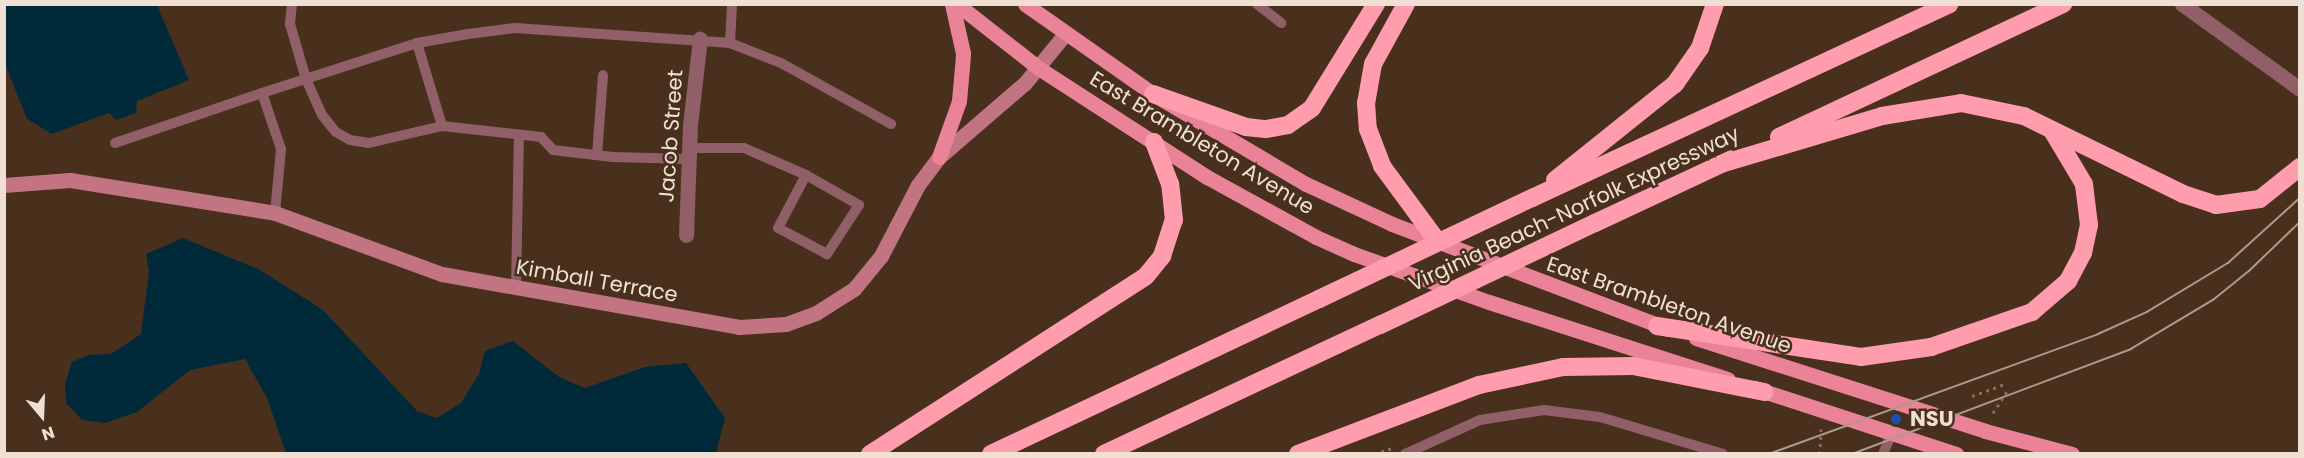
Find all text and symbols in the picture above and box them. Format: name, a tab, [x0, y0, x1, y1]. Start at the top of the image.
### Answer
street label: East Brambleton Avenue	[1085, 66, 1319, 220]
street label: Jacob Street	[654, 69, 688, 203]
street label: Virginia Beach-Norfolk Expressway	[1405, 121, 1743, 297]
street label: East Brambleton Avenue	[1543, 251, 1795, 359]
street label: Kimball Terrace	[514, 254, 680, 308]
north arrow	[12, 386, 72, 446]
place label: NSU	[1910, 406, 1954, 432]
marker: NSU	[1887, 410, 1905, 428]
text: N	[39, 421, 57, 446]

